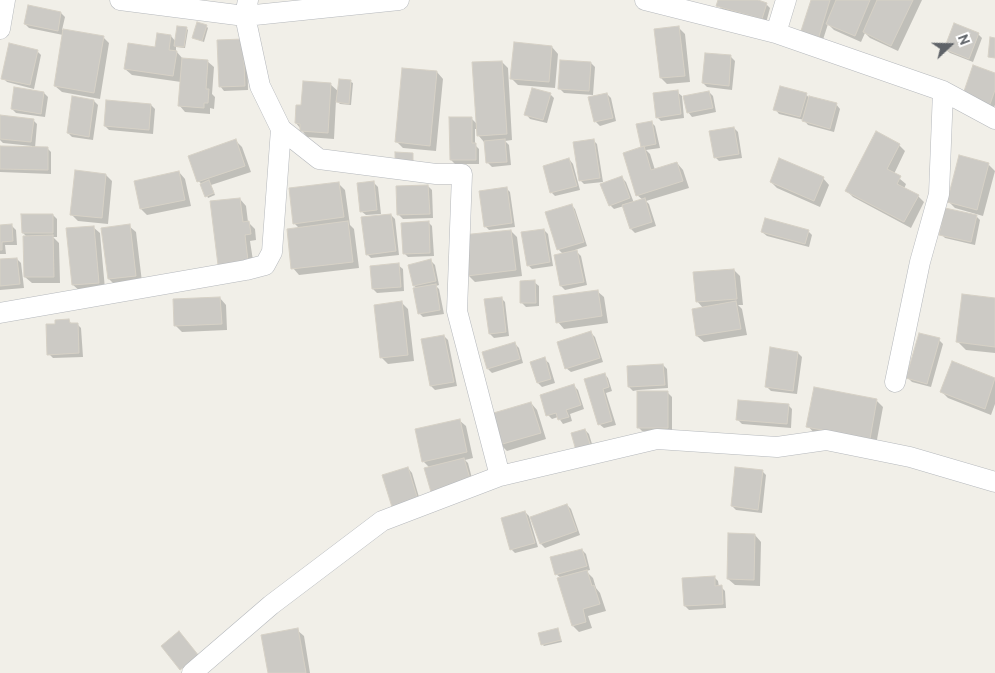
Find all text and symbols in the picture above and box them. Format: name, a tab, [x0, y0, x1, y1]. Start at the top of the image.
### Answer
north arrow	[925, 20, 975, 70]
text: N	[954, 32, 974, 47]

